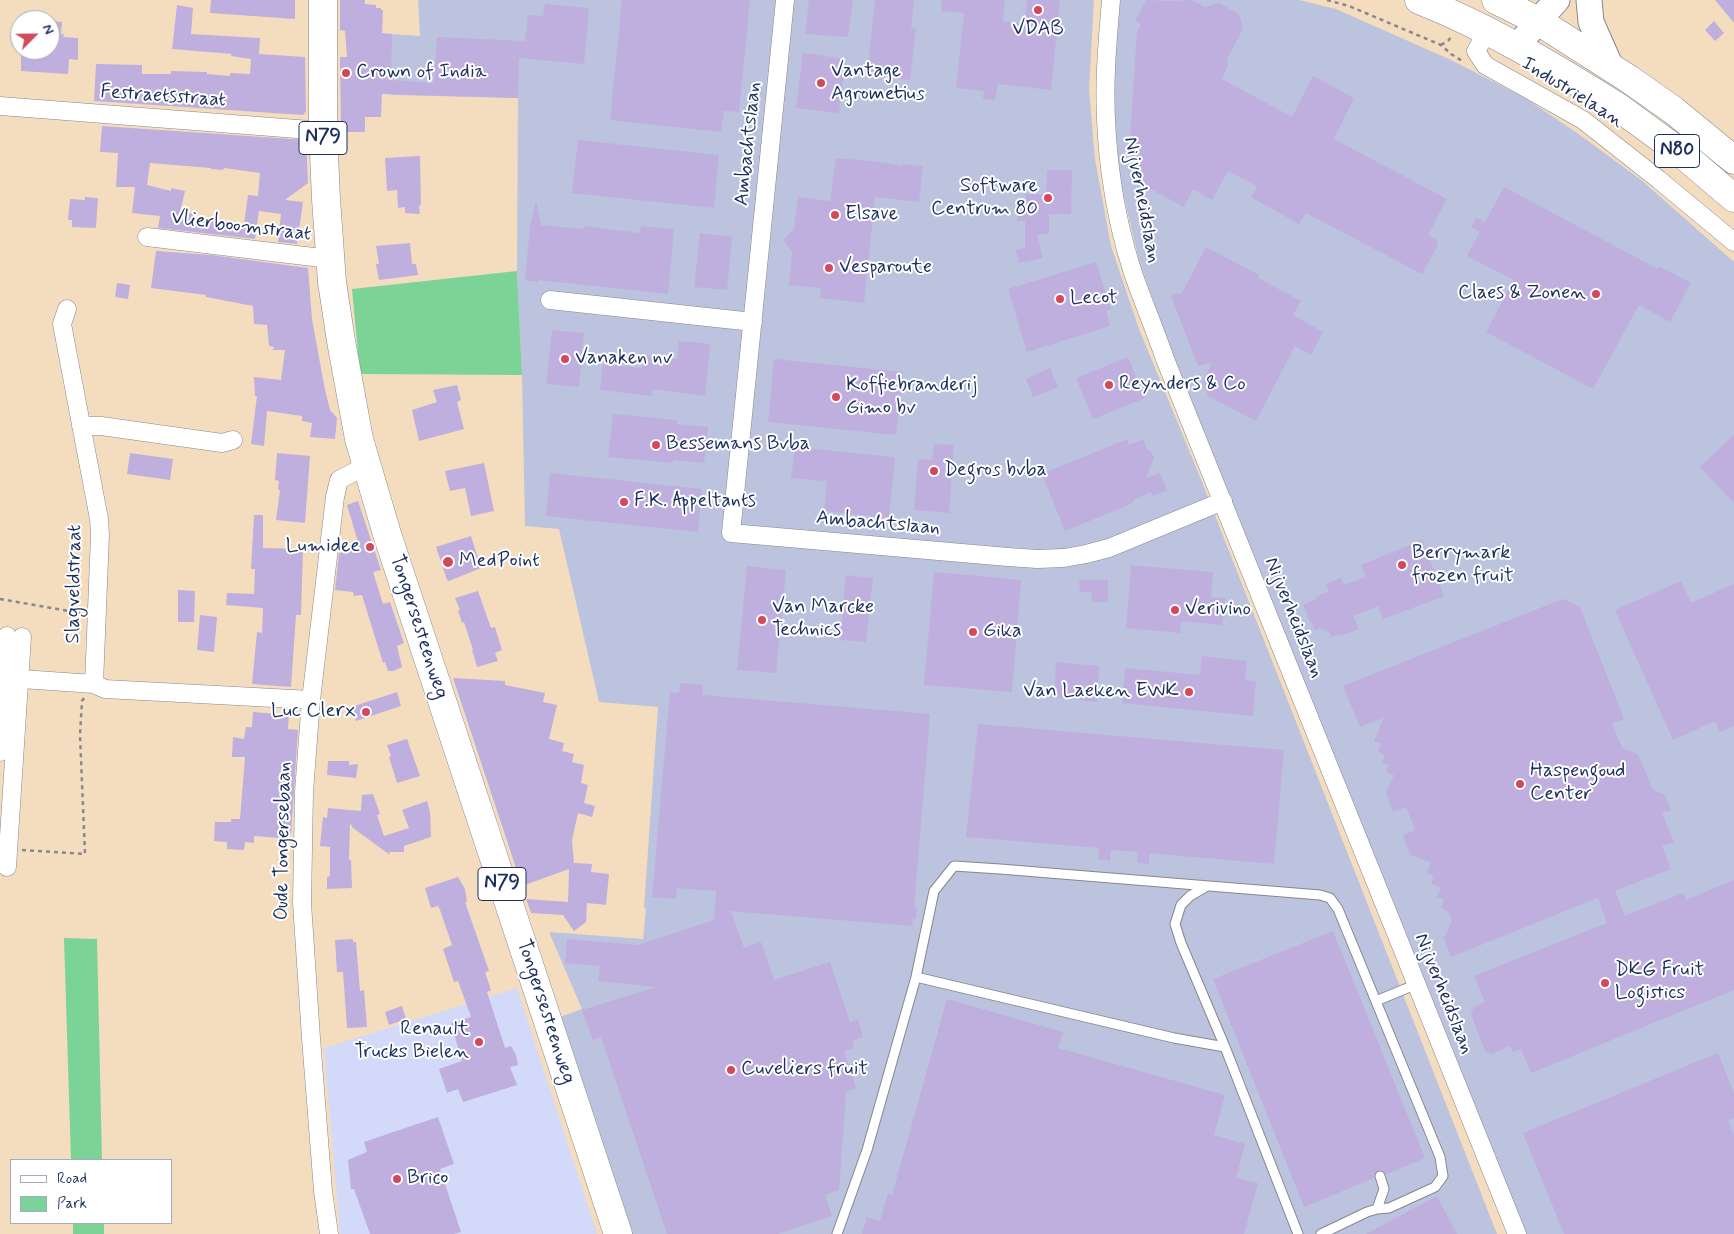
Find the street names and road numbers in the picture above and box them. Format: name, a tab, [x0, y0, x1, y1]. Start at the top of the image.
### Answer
street label: Industrielaan	[1517, 52, 1627, 134]
street label: Festraetsstraat	[99, 81, 227, 113]
street label: Ambachtslaan	[731, 81, 767, 207]
road number: N79	[299, 122, 347, 154]
road number: N80	[1654, 134, 1700, 168]
street label: Nijverheidslaan	[1117, 135, 1165, 265]
street label: Vlierboomstraat	[170, 207, 312, 247]
street label: Ambachtslaan	[815, 507, 941, 541]
street label: Slagveldstraat	[62, 524, 88, 644]
street label: Tongersesteenweg	[383, 552, 453, 702]
street label: Nijverheidslaan	[1258, 554, 1328, 682]
street label: Oude Tongersebaan	[271, 761, 297, 921]
road number: N79	[478, 868, 526, 901]
street label: Nijverheidslaan	[1408, 930, 1478, 1058]
street label: Tongersesteenweg	[510, 937, 580, 1087]

